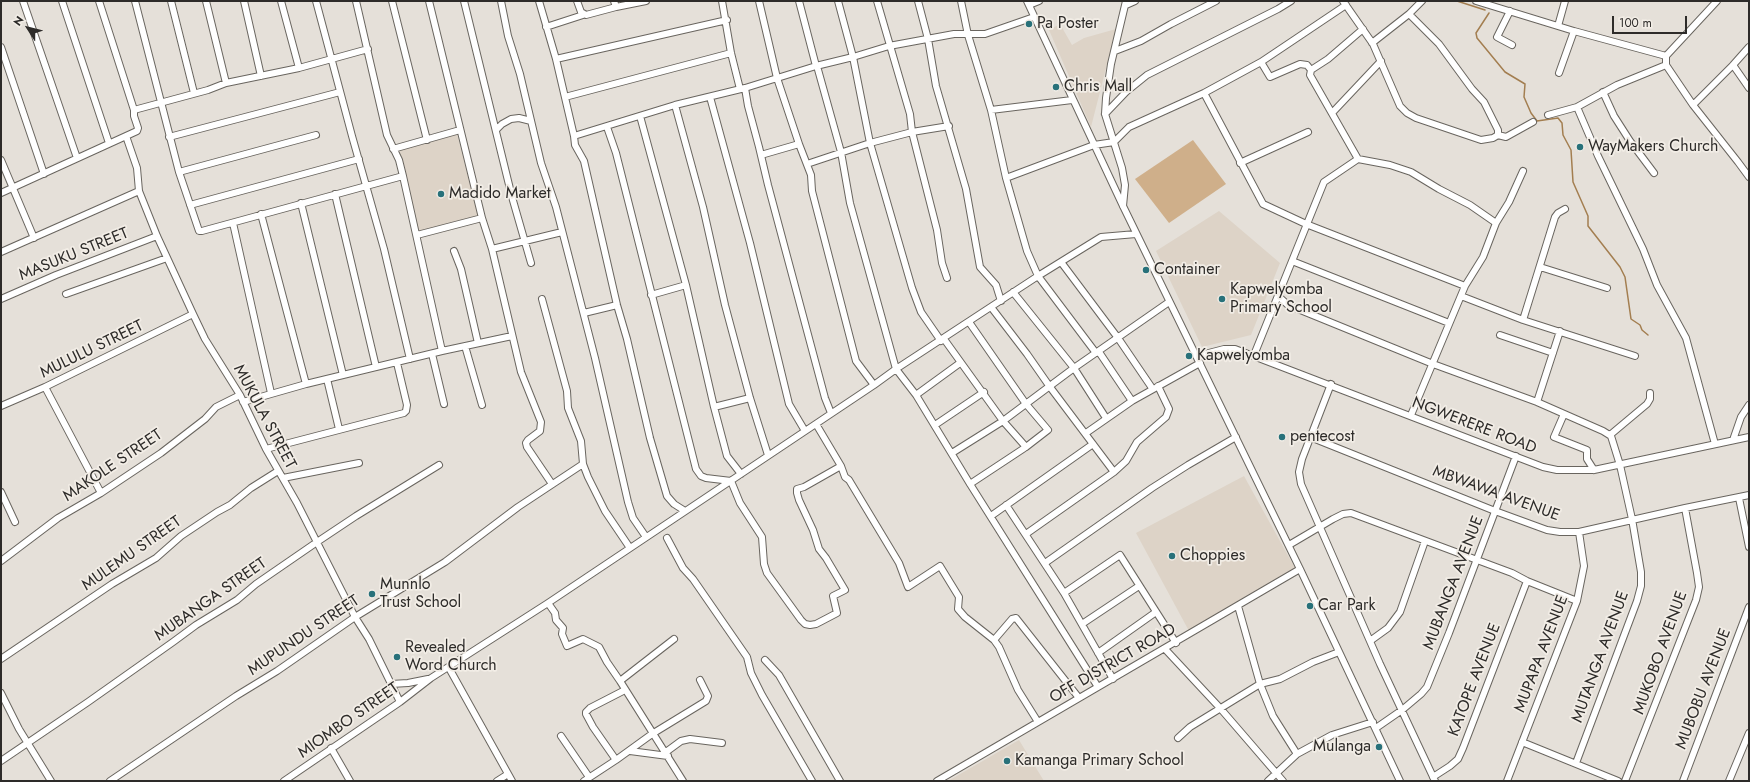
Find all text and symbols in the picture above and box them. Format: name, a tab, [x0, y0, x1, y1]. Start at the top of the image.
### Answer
north arrow	[8, 8, 48, 48]
scale bar	[1614, 8, 1689, 34]
text: N	[9, 13, 27, 29]
place label: Pa Poster	[1037, 14, 1099, 34]
text: 100 m	[1619, 14, 1652, 32]
marker: Pa Poster	[1024, 19, 1034, 29]
place label: Chris Mall	[1064, 77, 1132, 97]
marker: Chris Mall	[1051, 82, 1061, 92]
place label: WayMakers Church	[1588, 137, 1718, 157]
marker: WayMakers Church	[1575, 142, 1585, 152]
place label: Madido Market	[449, 184, 551, 204]
marker: Madido Market	[436, 189, 446, 199]
street label: MASUKU STREET	[16, 224, 132, 286]
place label: Container	[1154, 260, 1220, 280]
marker: Container	[1141, 265, 1151, 275]
place label: Kapwelyomba Primary School	[1230, 280, 1332, 318]
marker: Kapwelyomba Primary School	[1217, 294, 1227, 304]
street label: MULULU STREET	[37, 317, 147, 383]
place label: Kapwelyomba	[1197, 346, 1290, 366]
marker: Kapwelyomba	[1184, 351, 1194, 361]
street label: MUKULA STREET	[228, 362, 300, 472]
street label: NGWERERE ROAD	[1409, 393, 1539, 459]
street label: MAKOLE STREET	[60, 426, 166, 506]
place label: pentecost	[1290, 427, 1355, 447]
marker: pentecost	[1277, 432, 1287, 442]
street label: MBWAWA AVENUE	[1430, 462, 1562, 526]
street label: MULEMU STREET	[79, 513, 185, 595]
street label: MUBANGA AVENUE	[1420, 514, 1488, 652]
place label: Choppies	[1180, 546, 1245, 566]
marker: Choppies	[1167, 551, 1177, 561]
street label: MUBANGA STREET	[151, 554, 271, 646]
place label: Munnlo Trust School	[380, 575, 461, 613]
marker: Munnlo Trust School	[367, 589, 377, 599]
street label: MUTANGA AVENUE	[1568, 589, 1634, 725]
street label: MUKOBO AVENUE	[1630, 589, 1692, 717]
street label: MUPUNDU STREET	[245, 592, 363, 680]
street label: MUPAPA AVENUE	[1511, 593, 1573, 715]
place label: Car Park	[1318, 596, 1375, 616]
marker: Car Park	[1305, 601, 1315, 611]
street label: OFF DISTRICT ROAD	[1046, 620, 1180, 708]
street label: KATOPE AVENUE	[1445, 621, 1505, 739]
street label: MUBOBU AVENUE	[1672, 626, 1736, 752]
place label: Revealed Word Church	[405, 638, 497, 676]
marker: Revealed Word Church	[392, 652, 402, 662]
street label: MIOMBO STREET	[295, 679, 403, 763]
place label: Mulanga	[1313, 737, 1371, 757]
marker: Mulanga	[1374, 742, 1384, 752]
place label: Kamanga Primary School	[1015, 751, 1184, 771]
marker: Kamanga Primary School	[1002, 756, 1012, 766]

